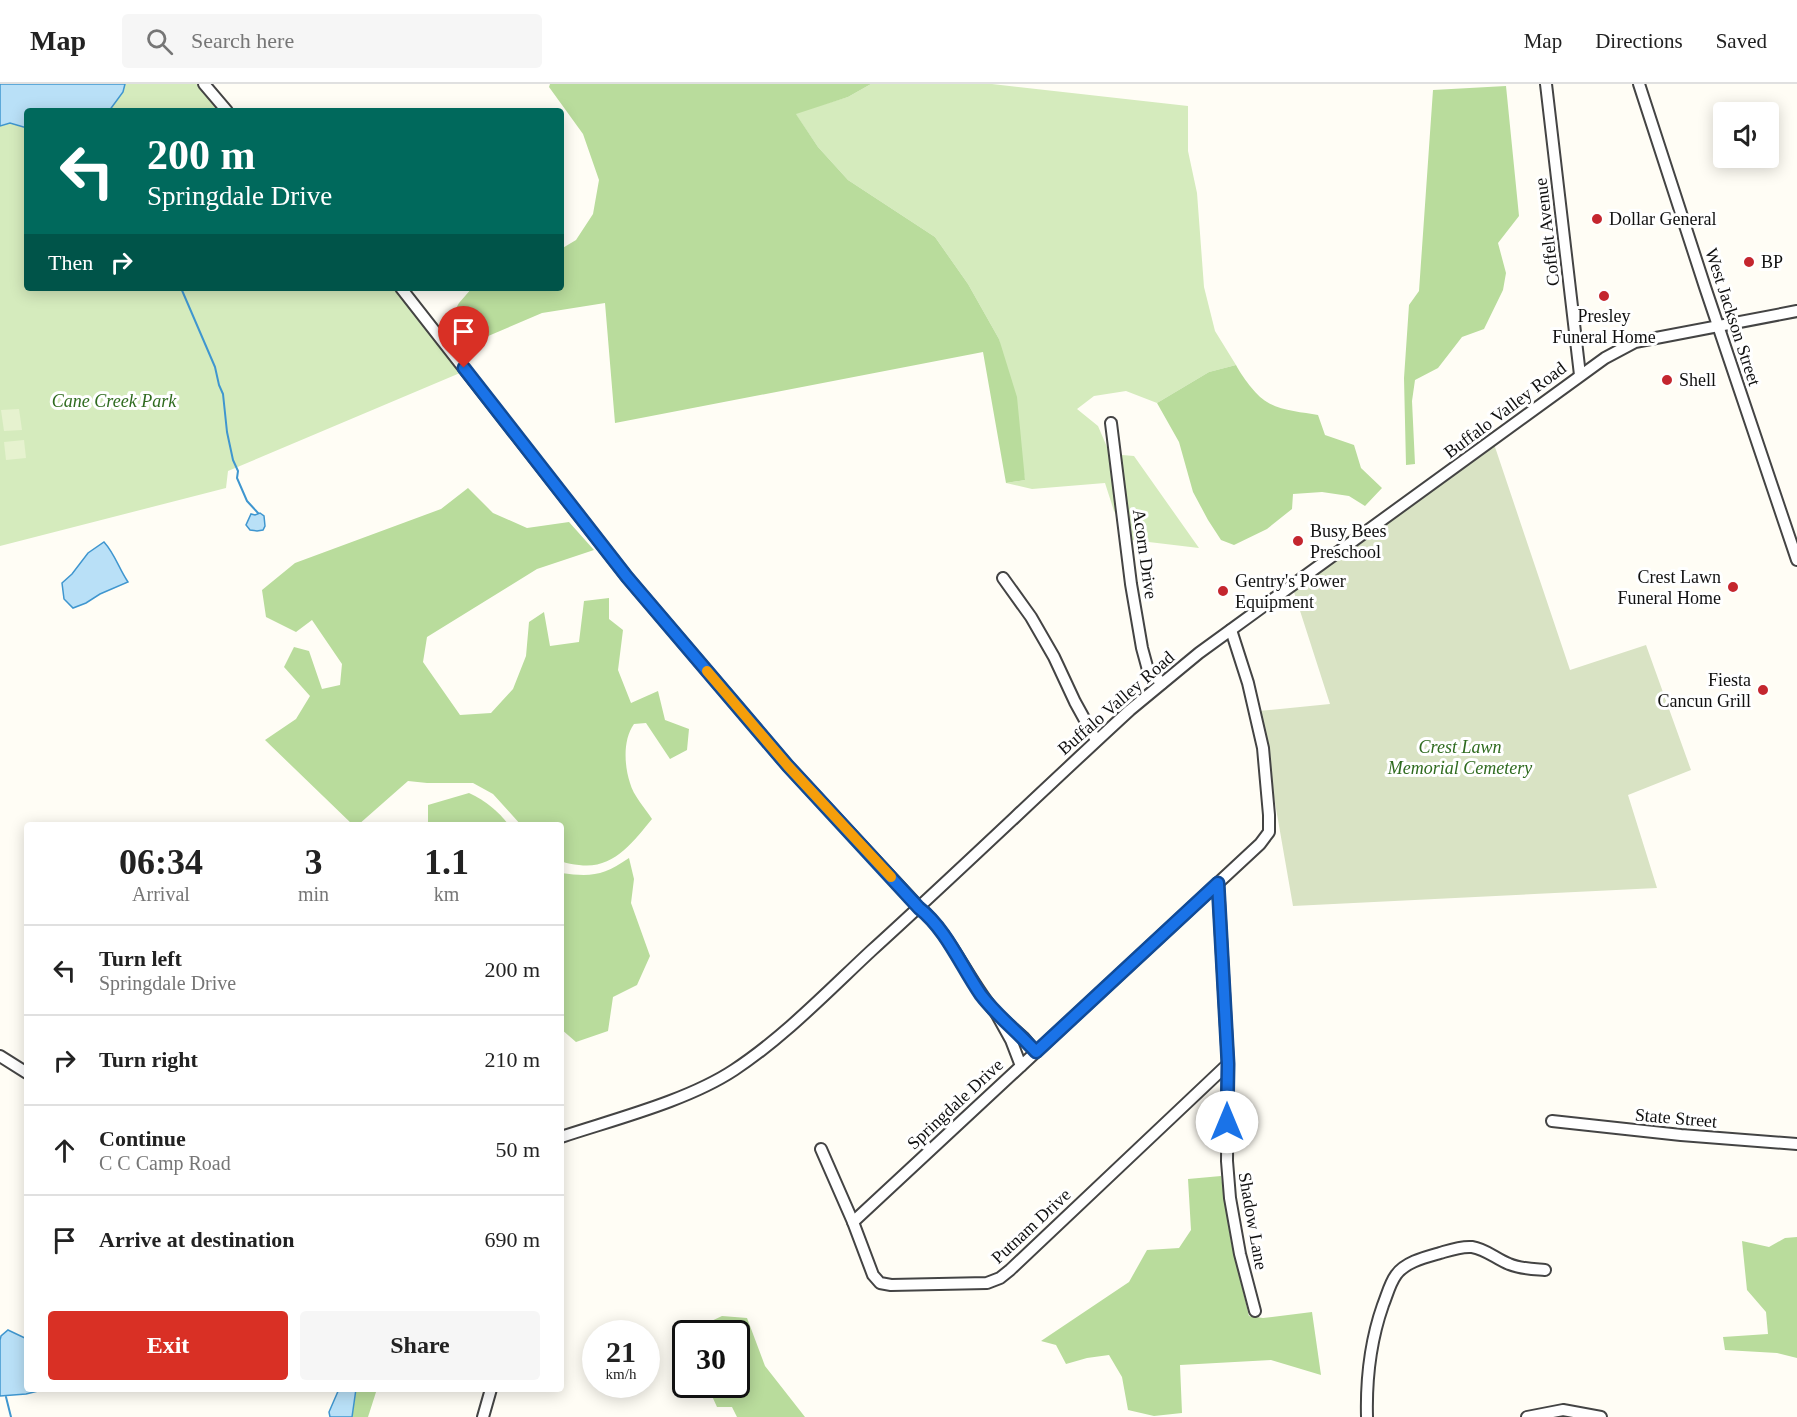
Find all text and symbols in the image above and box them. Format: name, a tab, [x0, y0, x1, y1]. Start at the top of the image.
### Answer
search box	[122, 14, 542, 68]
text: Map	[30, 25, 86, 56]
icon: search	[143, 25, 176, 58]
text: Search here	[191, 28, 294, 53]
text: Map	[1524, 29, 1562, 53]
text: Directions	[1595, 29, 1683, 53]
text: Saved	[1716, 29, 1767, 53]
map controls	[1713, 102, 1779, 168]
button: sound	[1713, 102, 1779, 168]
icon: left	[48, 132, 126, 210]
text: 200 m	[147, 132, 256, 178]
street label: Coffelt Avenue	[1530, 177, 1564, 287]
text: Springdale Drive	[147, 181, 332, 211]
place label: Dollar General	[1609, 209, 1716, 229]
marker: Dollar General	[1590, 212, 1604, 226]
icon: right	[105, 246, 138, 279]
street label: West Jackson Street	[1701, 246, 1765, 388]
text: Then	[48, 250, 93, 275]
place label: BP	[1761, 252, 1783, 272]
marker: BP	[1742, 255, 1756, 269]
marker: Presley Funeral Home	[1597, 289, 1611, 303]
pin	[438, 306, 489, 368]
place label: Presley Funeral Home	[1552, 306, 1656, 347]
icon: arrive	[447, 315, 480, 348]
street label: Buffalo Valley Road	[1440, 358, 1570, 462]
place label: Shell	[1679, 370, 1716, 390]
marker: Shell	[1660, 373, 1674, 387]
park label: Cane Creek Park	[52, 391, 177, 411]
street label: Acorn Drive	[1129, 508, 1161, 600]
place label: Busy Bees Preschool	[1310, 521, 1387, 562]
marker: Busy Bees Preschool	[1291, 534, 1305, 548]
place label: Crest Lawn Funeral Home	[1618, 567, 1721, 608]
place label: Gentry's Power Equipment	[1235, 571, 1346, 612]
marker: Crest Lawn Funeral Home	[1726, 580, 1740, 594]
marker: Gentry's Power Equipment	[1216, 584, 1230, 598]
street label: Buffalo Valley Road	[1054, 647, 1178, 759]
place label: Fiesta Cancun Grill	[1658, 670, 1751, 711]
marker: Fiesta Cancun Grill	[1756, 683, 1770, 697]
park label: Crest Lawn Memorial Cemetery	[1387, 737, 1532, 778]
text: 06:34	[119, 842, 203, 882]
text: 3	[305, 842, 323, 882]
text: 1.1	[424, 842, 469, 882]
text: Arrival	[132, 883, 190, 905]
text: min	[298, 883, 329, 905]
text: km	[434, 883, 459, 905]
text: Turn left	[99, 946, 182, 971]
icon: left	[48, 954, 81, 987]
text: 200 m	[484, 957, 540, 982]
text: Springdale Drive	[99, 972, 236, 994]
icon: right	[48, 1044, 81, 1077]
text: Turn right	[99, 1047, 198, 1072]
text: 210 m	[484, 1047, 540, 1072]
street label: Springdale Drive	[903, 1055, 1007, 1153]
position arrow	[1195, 1090, 1259, 1154]
street label: State Street	[1634, 1104, 1718, 1132]
text: Continue	[99, 1126, 186, 1151]
icon: ahead	[48, 1134, 81, 1167]
text: 50 m	[495, 1137, 540, 1162]
text: C C Camp Road	[99, 1152, 231, 1174]
street label: Shadow Lane	[1235, 1171, 1271, 1271]
street label: Putnam Drive	[987, 1184, 1075, 1268]
icon: arrive	[48, 1224, 81, 1257]
text: Arrive at destination	[99, 1227, 295, 1252]
text: 690 m	[484, 1227, 540, 1252]
button: Exit	[48, 1311, 288, 1380]
button: Share	[300, 1311, 540, 1380]
speed limit sign: 30	[672, 1320, 750, 1398]
text: 21	[606, 1335, 636, 1368]
text: km/h	[606, 1366, 636, 1382]

